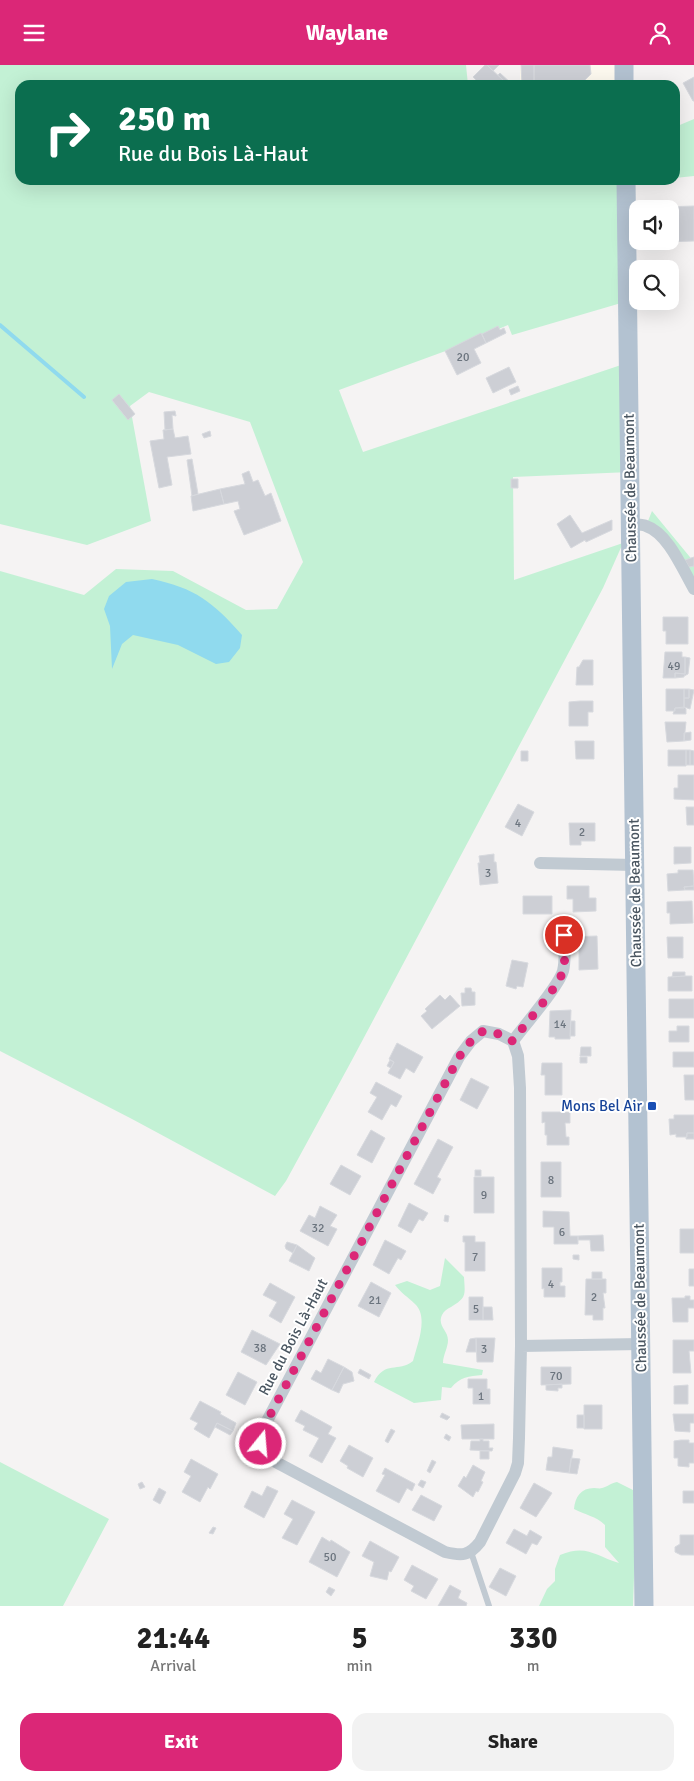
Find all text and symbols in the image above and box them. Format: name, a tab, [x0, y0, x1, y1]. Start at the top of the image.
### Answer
icon: menu	[20, 19, 48, 47]
text: Waylane	[306, 19, 388, 46]
icon: person	[646, 19, 674, 47]
text: 250 m	[118, 97, 211, 140]
icon: right	[35, 100, 100, 165]
text: Rue du Bois Là-Haut	[118, 140, 308, 167]
map controls	[629, 200, 679, 310]
button: sound	[629, 200, 679, 250]
button: search	[629, 260, 679, 310]
house number: 20	[457, 350, 469, 365]
street label: Chaussée de Beaumont	[620, 413, 640, 563]
house number: 49	[668, 659, 680, 674]
house number: 4	[515, 816, 522, 831]
street label: Chaussée de Beaumont	[625, 818, 645, 968]
house number: 2	[579, 825, 585, 840]
house number: 3	[485, 866, 491, 881]
pin	[543, 914, 585, 956]
icon: arrive	[550, 921, 578, 949]
house number: 14	[554, 1017, 567, 1032]
place label: Mons Bel Air	[561, 1097, 642, 1115]
marker: Mons Bel Air	[646, 1100, 658, 1112]
house number: 8	[548, 1173, 554, 1188]
house number: 9	[481, 1188, 487, 1203]
house number: 32	[312, 1221, 324, 1236]
street label: Chaussée de Beaumont	[630, 1223, 650, 1373]
house number: 6	[559, 1225, 565, 1240]
house number: 7	[472, 1250, 478, 1265]
street label: Rue du Bois Là-Haut	[255, 1276, 331, 1398]
house number: 4	[548, 1277, 555, 1292]
house number: 2	[591, 1290, 597, 1305]
house number: 21	[369, 1293, 381, 1308]
house number: 5	[473, 1302, 479, 1317]
house number: 38	[254, 1341, 266, 1356]
house number: 3	[481, 1342, 487, 1357]
house number: 70	[550, 1369, 562, 1384]
house number: 1	[478, 1389, 484, 1404]
position arrow	[234, 1417, 286, 1469]
house number: 50	[324, 1550, 336, 1565]
text: 21:44	[136, 1620, 210, 1657]
text: 5	[351, 1620, 368, 1657]
text: 330	[509, 1620, 557, 1657]
text: Arrival	[150, 1656, 196, 1676]
text: min	[347, 1656, 372, 1676]
text: m	[527, 1656, 540, 1676]
button: Exit	[20, 1713, 342, 1771]
button: Share	[352, 1713, 674, 1771]

